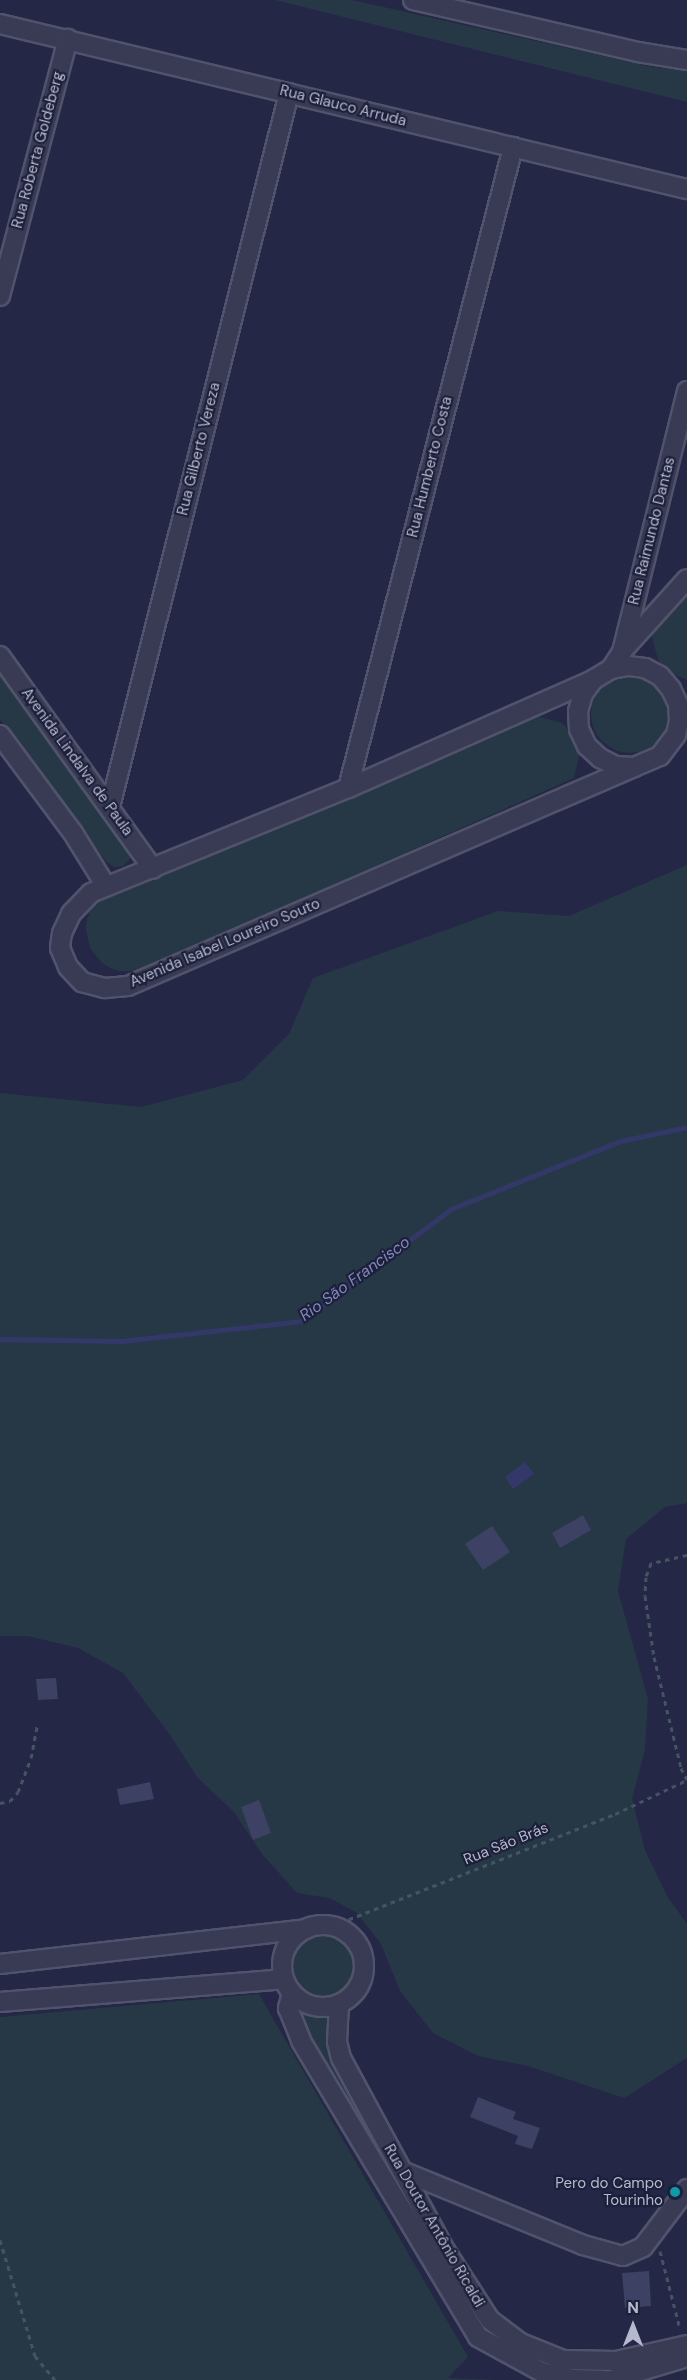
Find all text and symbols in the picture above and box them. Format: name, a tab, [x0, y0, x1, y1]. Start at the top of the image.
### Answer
street label: Rua Roberta Goldeberg	[8, 70, 68, 230]
street label: Rua Glauco Arruda	[278, 82, 408, 130]
street label: Rua Gilberto Vereza	[174, 381, 224, 517]
street label: Rua Humberto Costa	[404, 395, 456, 539]
street label: Rua Raimundo Dantas	[625, 455, 679, 607]
street label: Avenida Lindalva de Paula	[17, 685, 137, 839]
street label: Avenida Isabel Loureiro Souto	[127, 895, 323, 991]
water label: Rio São Francisco	[296, 1233, 414, 1325]
street label: Rua São Brás	[461, 1819, 551, 1869]
street label: Rua Doutor Antônio Ricaldi	[380, 2141, 488, 2311]
place label: Pero do Campo Tourinho	[555, 2174, 663, 2209]
marker: Pero do Campo Tourinho	[668, 2185, 682, 2199]
north arrow	[603, 2296, 663, 2356]
text: N	[627, 2297, 639, 2318]

